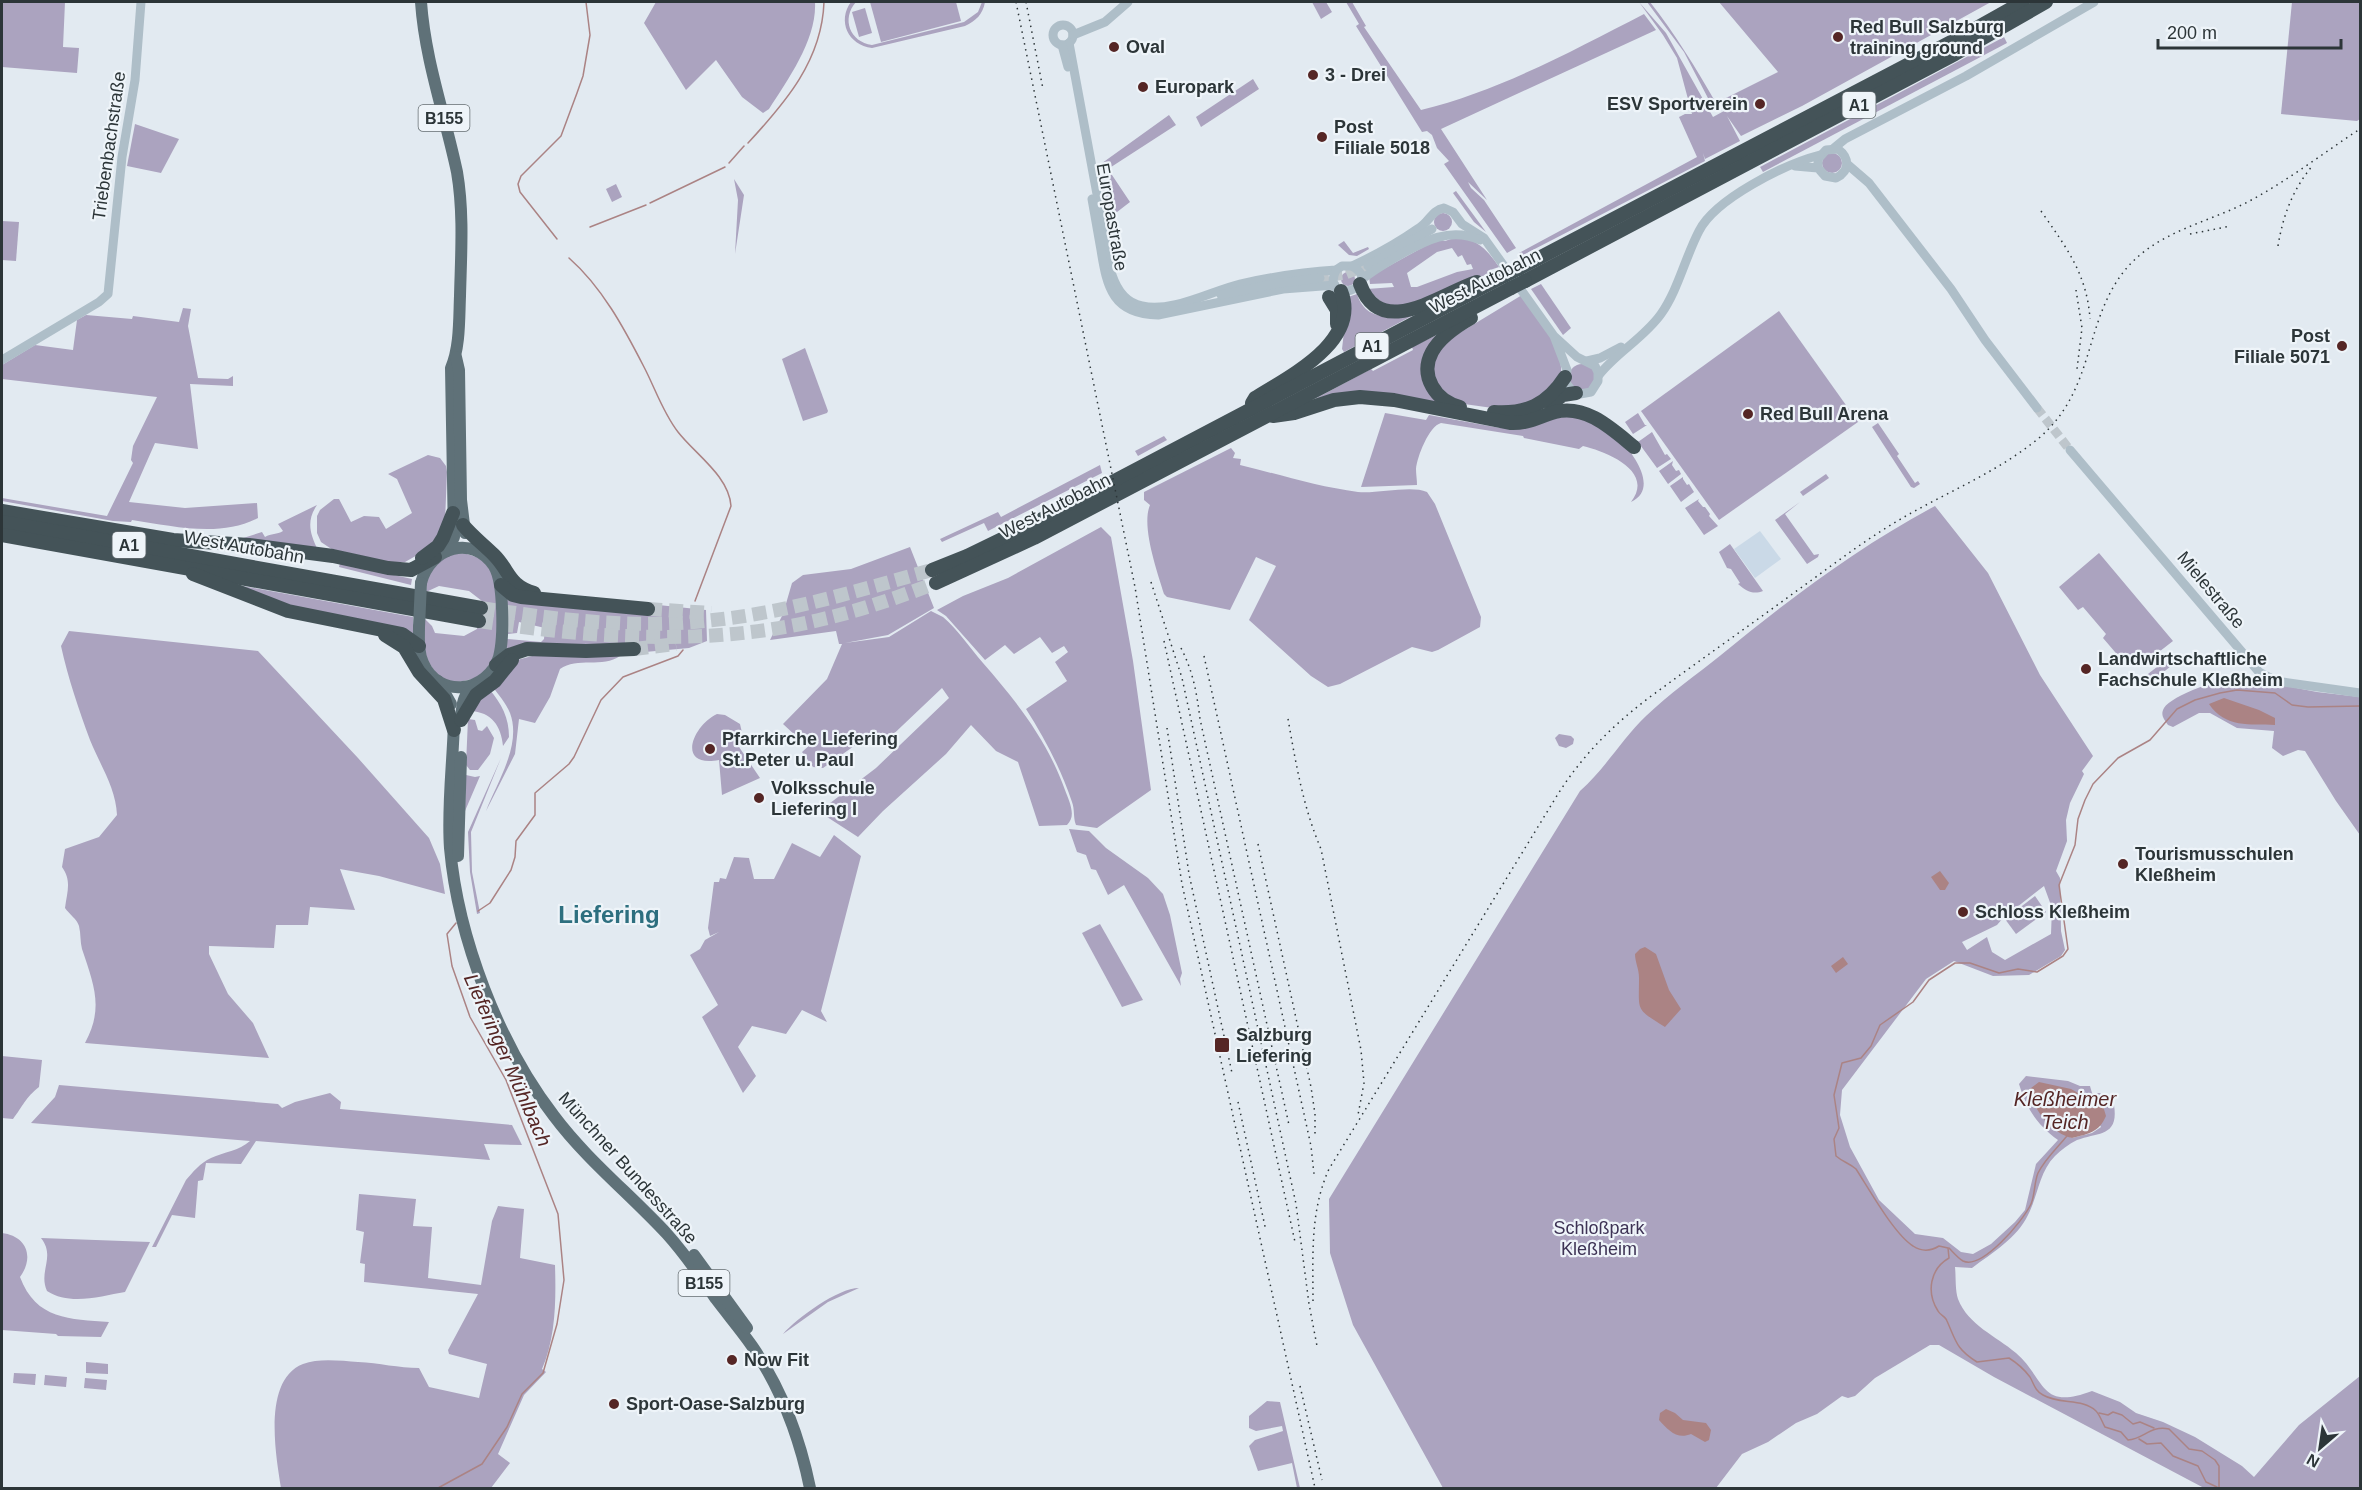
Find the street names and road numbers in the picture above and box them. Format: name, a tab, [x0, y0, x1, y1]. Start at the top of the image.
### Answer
street label: Triebenbachstraße	[89, 70, 129, 222]
road number: A1	[1842, 92, 1876, 118]
road number: B155	[418, 105, 470, 131]
street label: Europastraße	[1093, 162, 1131, 272]
street label: West Autobahn	[1426, 244, 1544, 318]
road number: A1	[1356, 333, 1388, 359]
street label: West Autobahn	[996, 469, 1114, 543]
street label: West Autobahn	[182, 527, 306, 567]
road number: A1	[112, 532, 146, 558]
street label: Mielestraße	[2173, 548, 2249, 632]
street label: Münchner Bundesstraße	[555, 1088, 701, 1248]
road number: B155	[678, 1270, 730, 1296]

